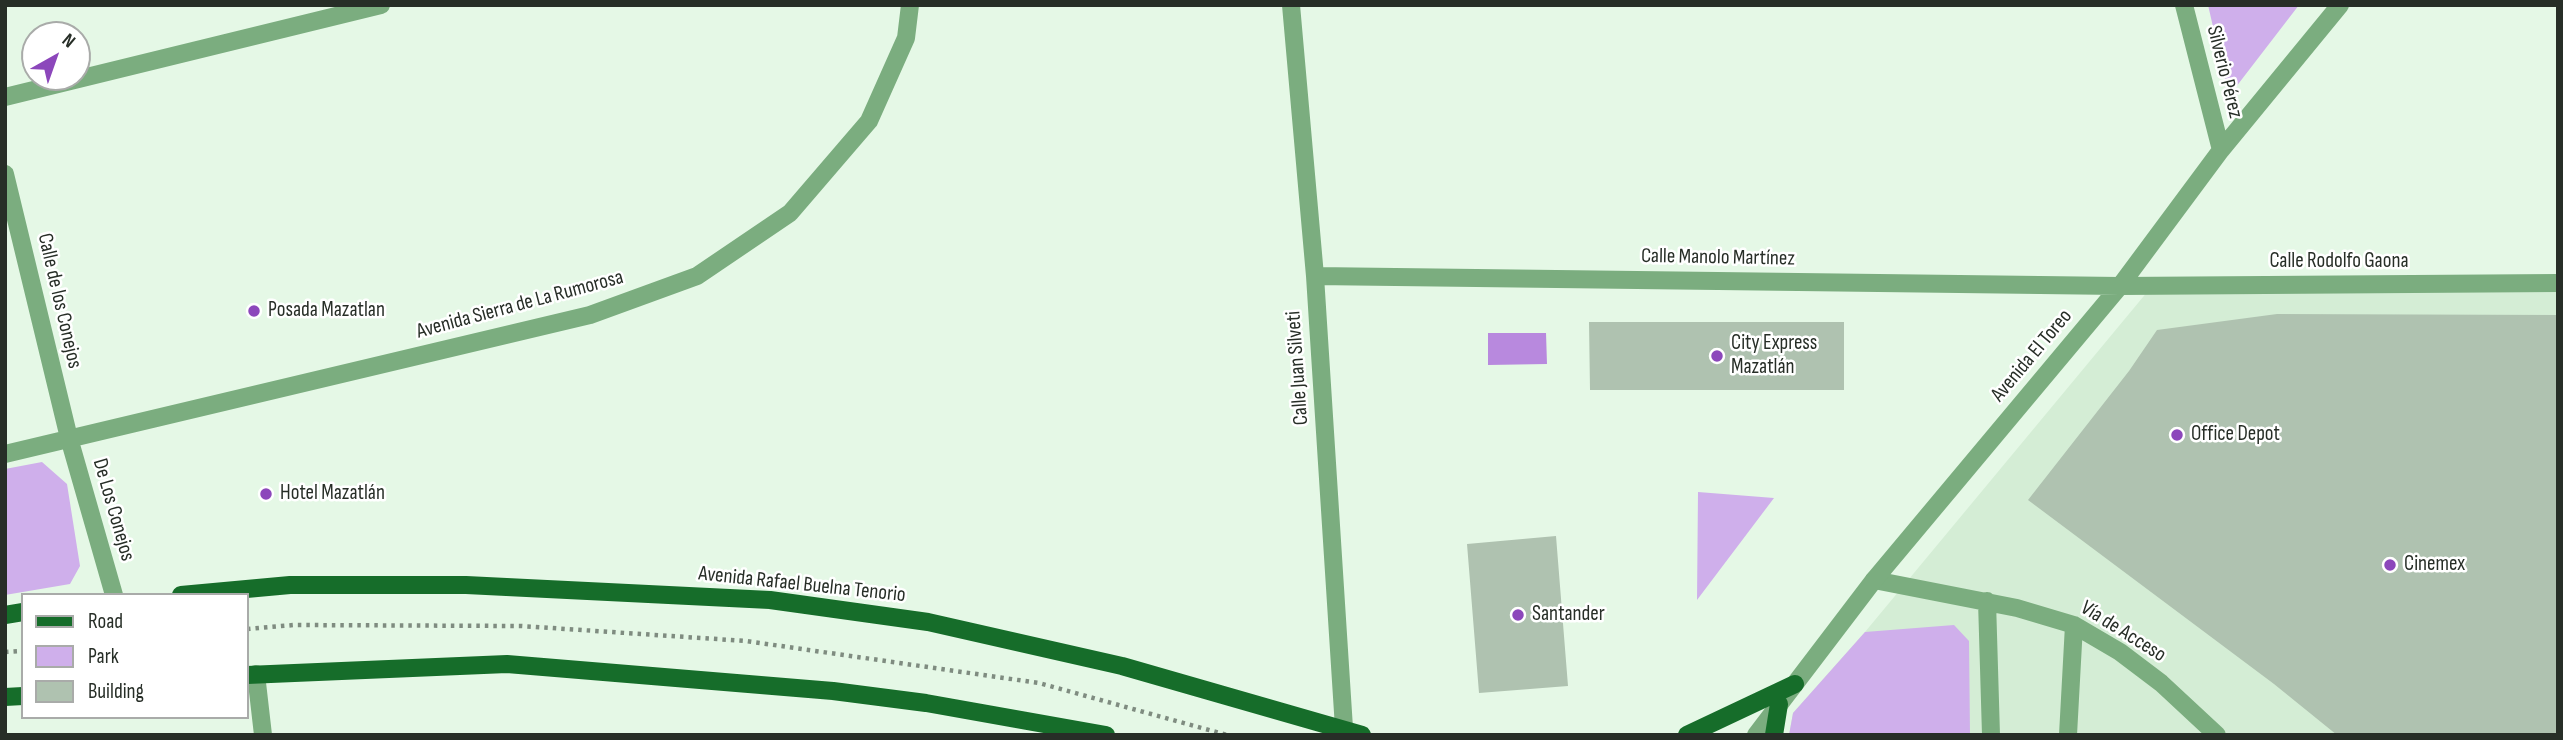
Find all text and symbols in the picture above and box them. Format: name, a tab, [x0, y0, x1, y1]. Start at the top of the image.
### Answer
north arrow	[21, 21, 91, 91]
street label: Silverio Pérez	[2200, 23, 2248, 121]
text: N	[57, 29, 80, 53]
street label: Calle de los Conejos	[31, 231, 87, 371]
street label: Calle Manolo Martínez	[1641, 244, 1795, 272]
street label: Calle Rodolfo Gaona	[2270, 249, 2408, 275]
street label: Avenida Sierra de La Rumorosa	[414, 265, 626, 345]
place label: Posada Mazatlan	[268, 298, 385, 324]
marker: Posada Mazatlan	[246, 303, 262, 319]
street label: Avenida El Toreo	[1986, 305, 2078, 407]
street label: Calle Juan Silveti	[1281, 310, 1315, 426]
place label: City Express Mazatlán	[1731, 331, 1817, 381]
marker: City Express Mazatlán	[1709, 348, 1725, 364]
place label: Office Depot	[2191, 422, 2280, 448]
marker: Office Depot	[2169, 427, 2185, 443]
street label: De Los Conejos	[86, 456, 140, 564]
place label: Hotel Mazatlán	[280, 481, 385, 507]
marker: Hotel Mazatlán	[258, 486, 274, 502]
place label: Cinemex	[2404, 552, 2465, 578]
marker: Cinemex	[2382, 557, 2398, 573]
street label: Avenida Rafael Buelna Tenorio	[697, 562, 907, 608]
legend	[21, 593, 248, 719]
street label: Vía de Acceso	[2076, 596, 2170, 668]
place label: Santander	[1532, 602, 1605, 628]
marker: Santander	[1510, 607, 1526, 623]
text: Road	[88, 609, 123, 634]
text: Park	[88, 644, 119, 669]
text: Building	[88, 679, 144, 704]

